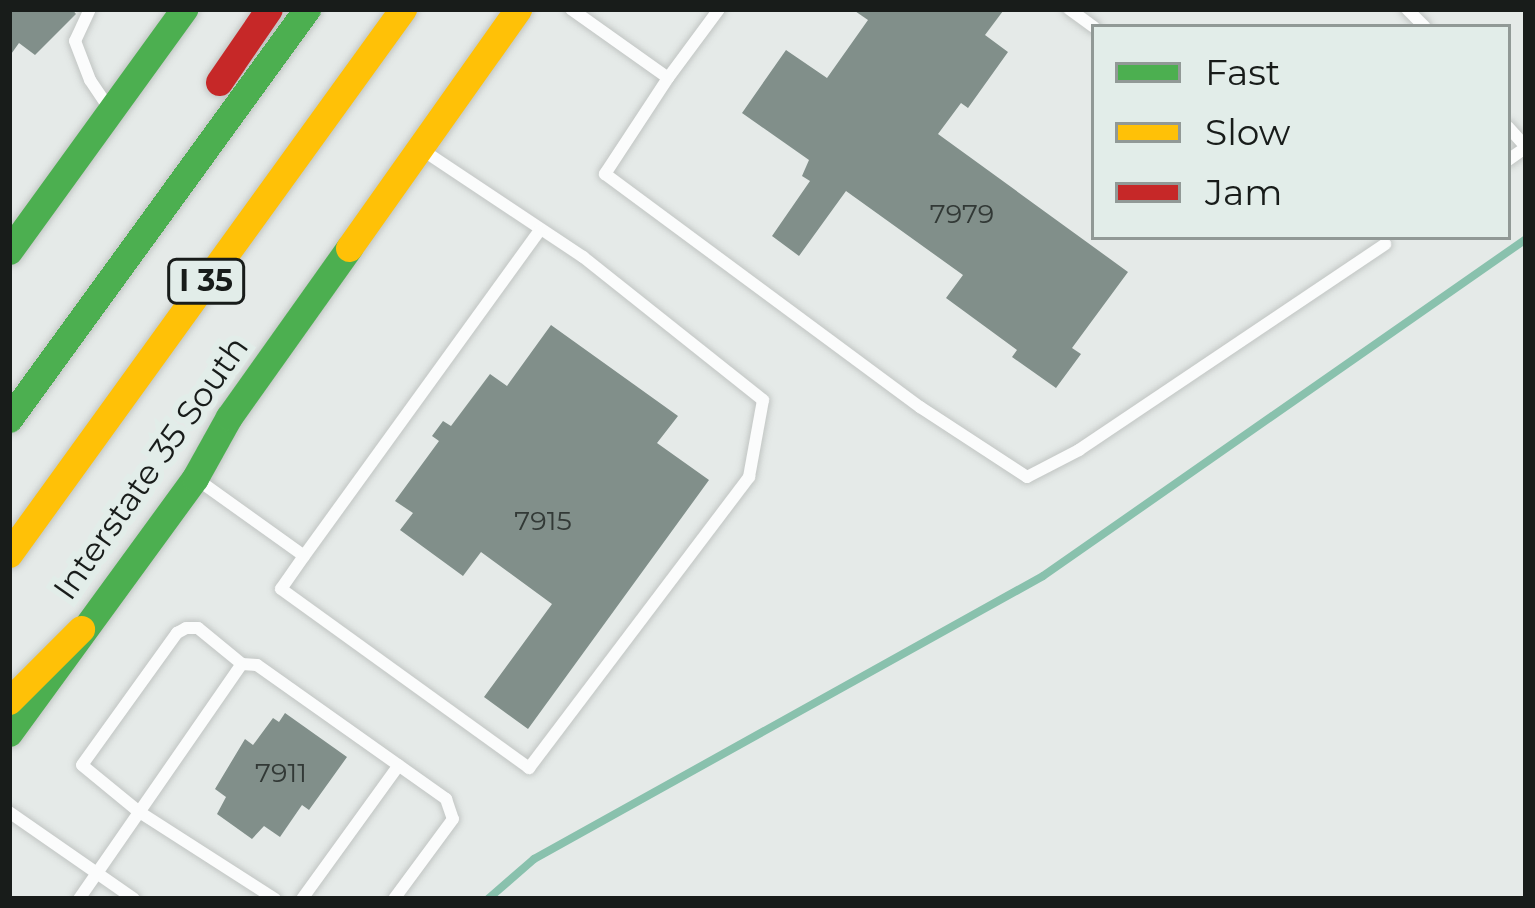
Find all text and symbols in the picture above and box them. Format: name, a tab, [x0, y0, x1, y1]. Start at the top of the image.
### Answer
legend	[1091, 24, 1511, 240]
text: Fast	[1205, 50, 1280, 94]
text: Slow	[1205, 110, 1291, 154]
text: Jam	[1205, 170, 1282, 214]
house number: 7979	[930, 198, 994, 230]
road number: I 35	[167, 257, 245, 305]
street label: Interstate 35 South	[45, 329, 257, 607]
house number: 7915	[514, 505, 572, 537]
house number: 7911	[255, 757, 307, 789]

